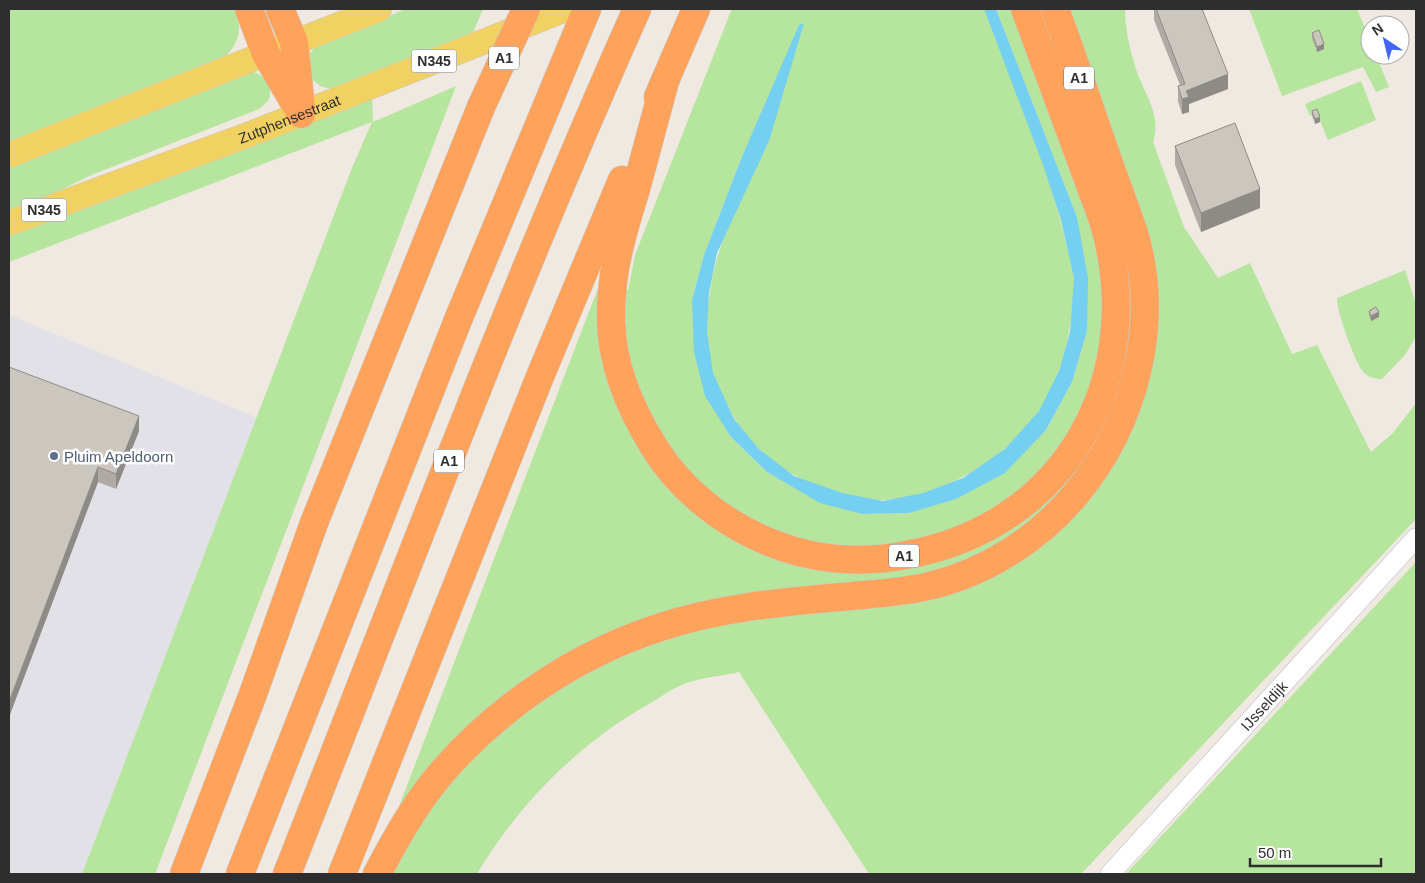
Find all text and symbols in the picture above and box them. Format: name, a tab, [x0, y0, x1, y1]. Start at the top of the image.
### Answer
north arrow	[1360, 15, 1410, 65]
text: N	[1369, 20, 1386, 39]
road number: A1	[489, 46, 519, 70]
road number: N345	[412, 49, 456, 72]
road number: A1	[1064, 66, 1094, 90]
street label: Zutphensestraat	[236, 90, 343, 146]
road number: N345	[22, 198, 66, 222]
place label: Pluim Apeldoorn	[64, 448, 173, 465]
marker: Pluim Apeldoorn	[48, 450, 60, 462]
road number: A1	[434, 450, 464, 472]
road number: A1	[889, 544, 919, 568]
street label: IJsseldijk	[1237, 677, 1291, 734]
scale bar	[1250, 836, 1381, 868]
text: 50 m	[1258, 844, 1291, 861]

